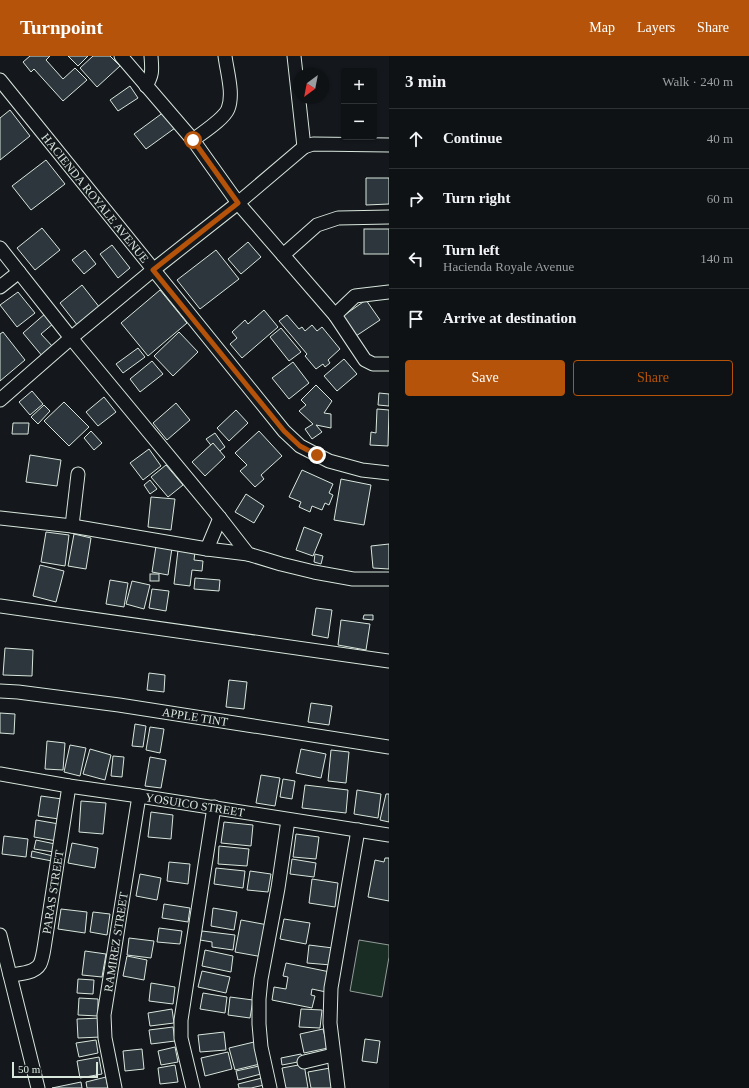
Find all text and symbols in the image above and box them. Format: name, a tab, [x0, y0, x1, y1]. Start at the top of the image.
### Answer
text: Turnpoint	[20, 17, 103, 38]
text: Map	[589, 20, 615, 35]
text: Layers	[637, 20, 675, 35]
text: Share	[697, 20, 729, 35]
north arrow	[293, 68, 329, 104]
map controls	[341, 68, 377, 140]
button: +	[341, 68, 377, 104]
text: 3 min	[405, 72, 446, 91]
text: Walk · 240 m	[662, 74, 733, 89]
button: −	[341, 104, 377, 140]
icon: ahead	[405, 128, 427, 150]
street label: HACIENDA ROYALE AVENUE	[38, 130, 152, 266]
text: Continue	[443, 130, 502, 146]
route start	[184, 131, 202, 149]
text: 40 m	[707, 131, 733, 146]
icon: right	[405, 188, 427, 210]
text: Turn right	[443, 190, 510, 206]
text: 60 m	[707, 191, 733, 206]
text: Turn left	[443, 242, 500, 258]
icon: left	[405, 248, 427, 270]
text: 140 m	[700, 251, 733, 266]
text: Hacienda Royale Avenue	[443, 259, 574, 274]
icon: arrive	[405, 308, 427, 330]
text: Arrive at destination	[443, 310, 576, 326]
button: Save	[405, 360, 565, 396]
button: Share	[573, 360, 733, 396]
route end	[308, 446, 326, 464]
street label: APPLE TINT	[161, 705, 230, 729]
street label: YOSUICO STREET	[144, 790, 246, 820]
street label: PARAS STREET	[39, 848, 67, 935]
street label: RAMIREZ STREET	[101, 890, 131, 993]
scale bar	[12, 1060, 98, 1079]
text: 50 m	[18, 1063, 40, 1075]

